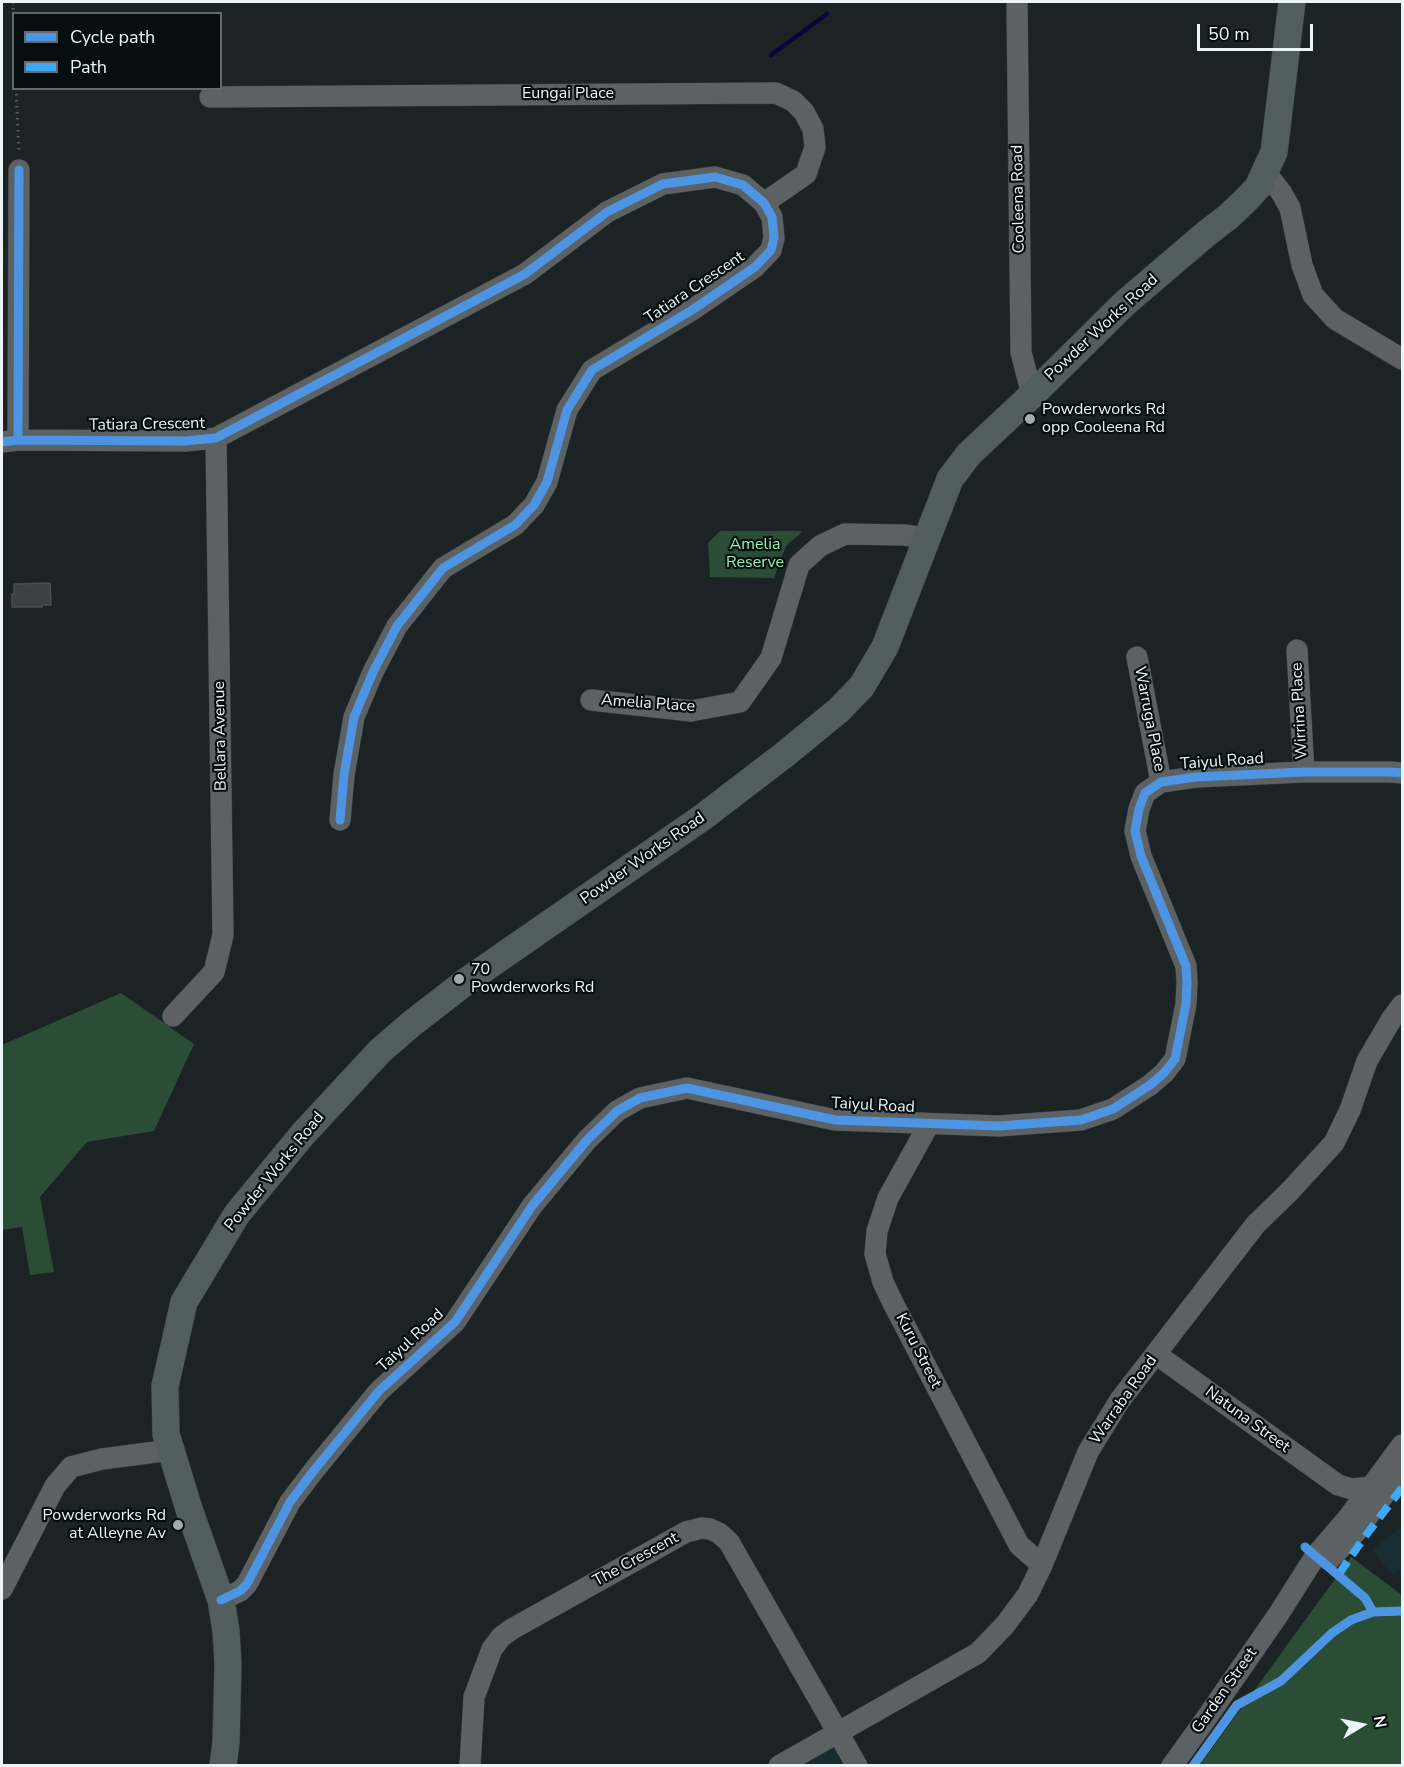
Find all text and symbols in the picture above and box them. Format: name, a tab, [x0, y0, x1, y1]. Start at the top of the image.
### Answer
legend	[12, 12, 222, 90]
scale bar	[1200, 12, 1316, 50]
text: 50 m	[1208, 22, 1250, 46]
text: Cycle path	[70, 25, 155, 49]
text: Path	[70, 55, 107, 79]
street label: Eungai Place	[522, 84, 614, 104]
street label: Cooleena Road	[1008, 145, 1030, 253]
street label: Tatiara Crescent	[642, 248, 748, 328]
street label: Powder Works Road	[1041, 271, 1163, 385]
place label: Powderworks Rd opp Cooleena Rd	[1042, 400, 1165, 438]
marker: Powderworks Rd opp Cooleena Rd	[1023, 412, 1037, 426]
street label: Tatiara Crescent	[89, 414, 205, 436]
park label: Amelia Reserve	[726, 535, 784, 573]
street label: Wirrina Place	[1288, 662, 1312, 760]
street label: Warruga Place	[1129, 665, 1169, 773]
street label: Bellara Avenue	[210, 681, 232, 791]
street label: Amelia Place	[600, 691, 696, 717]
street label: Taiyul Road	[1179, 749, 1265, 775]
street label: Powder Works Road	[577, 809, 709, 909]
place label: 70 Powderworks Rd	[471, 960, 594, 998]
marker: 70 Powderworks Rd	[452, 972, 466, 986]
street label: Taiyul Road	[831, 1094, 915, 1118]
street label: Powder Works Road	[221, 1109, 329, 1235]
street label: Taiyul Road	[374, 1305, 448, 1377]
street label: Kuru Street	[891, 1310, 945, 1392]
street label: Warraba Road	[1086, 1352, 1162, 1448]
street label: Natuna Street	[1201, 1383, 1293, 1457]
place label: Powderworks Rd at Alleyne Av	[43, 1506, 166, 1544]
marker: Powderworks Rd at Alleyne Av	[171, 1518, 185, 1532]
street label: The Crescent	[590, 1529, 682, 1591]
street label: Garden Street	[1188, 1644, 1262, 1738]
north arrow	[1332, 1695, 1392, 1755]
text: N	[1368, 1714, 1392, 1730]

